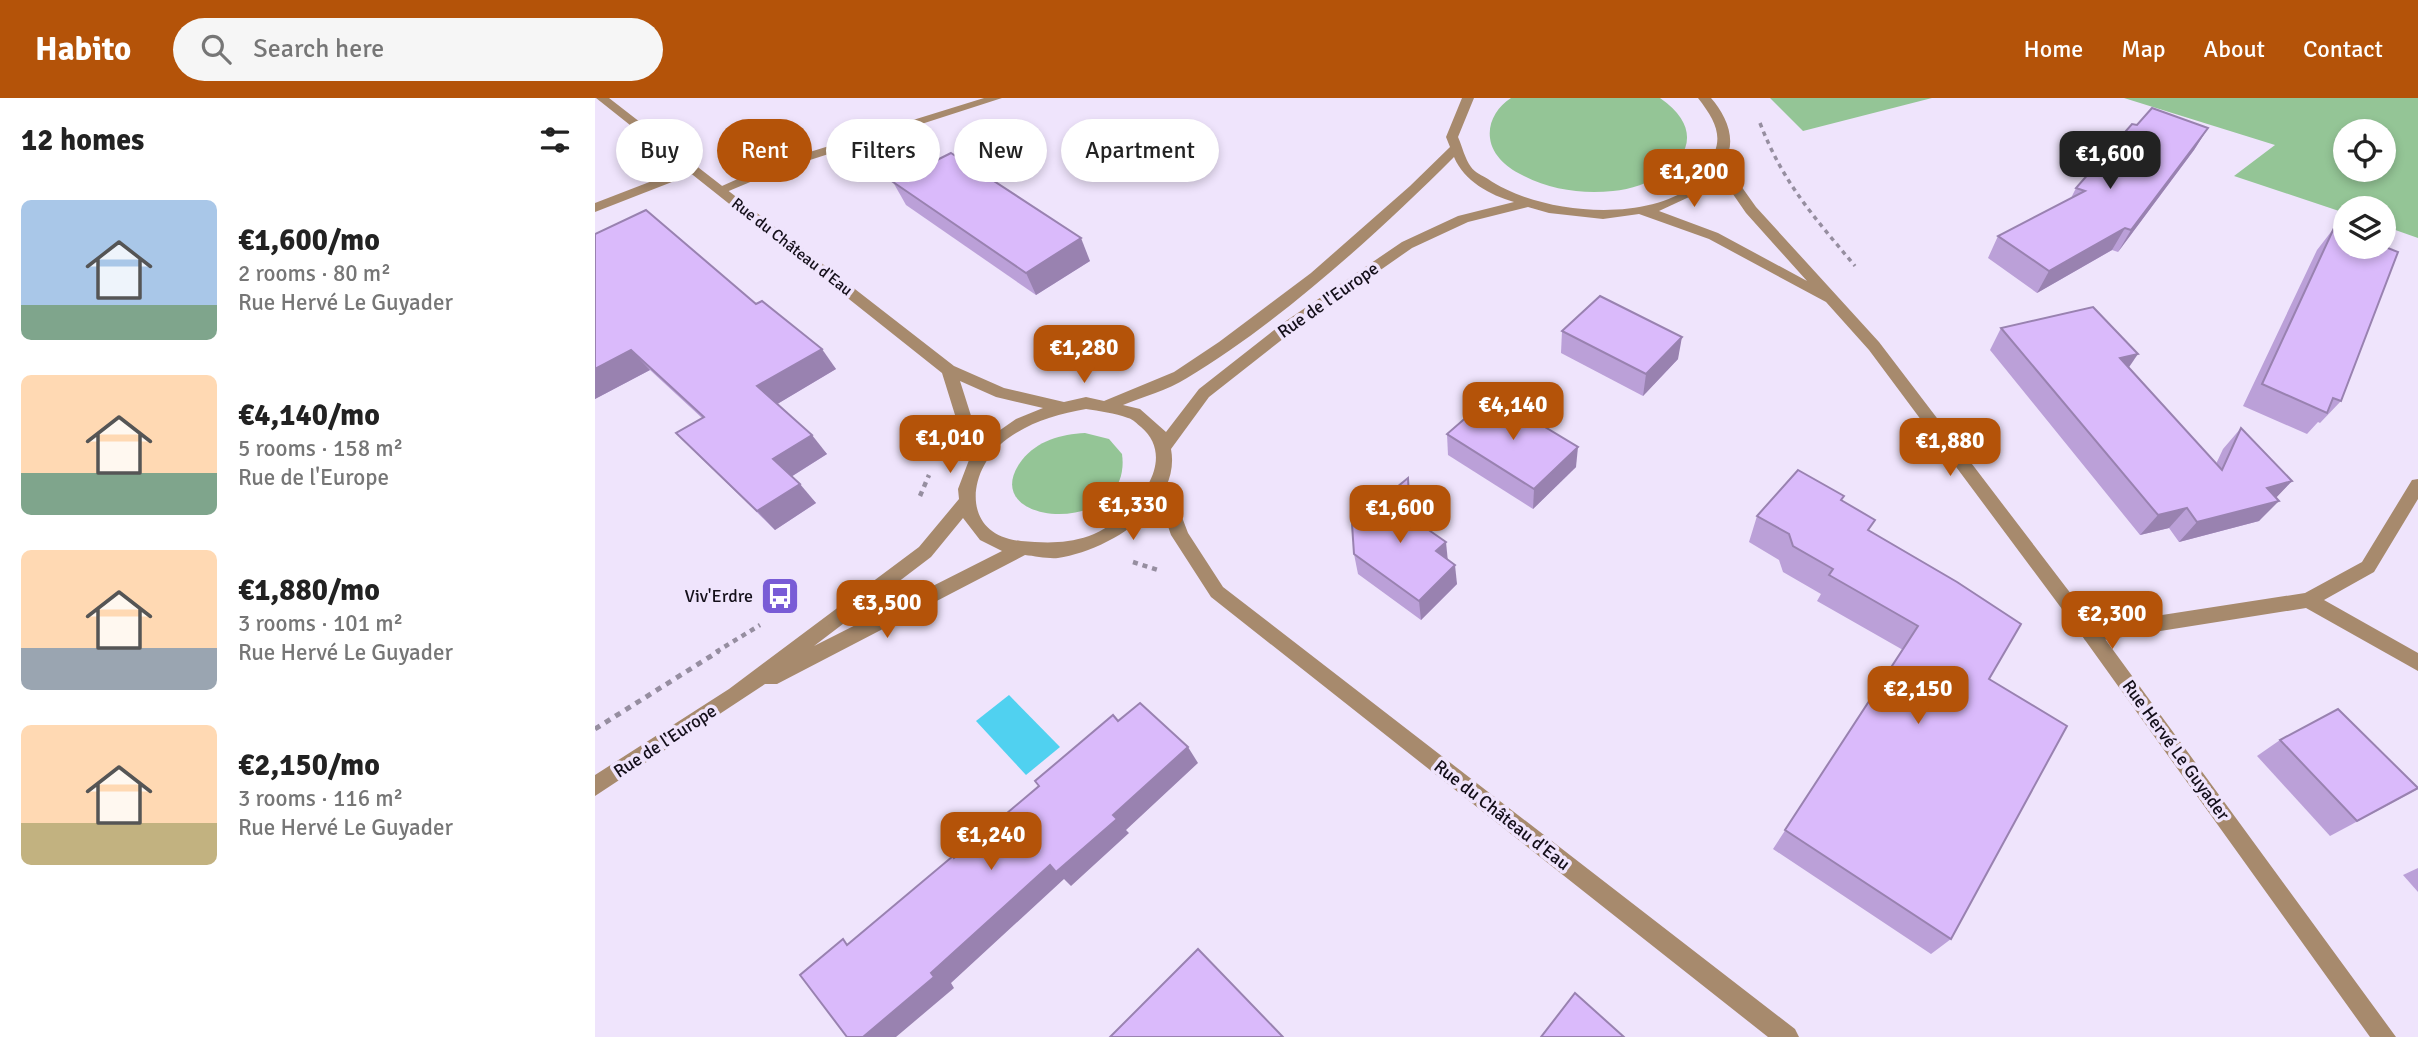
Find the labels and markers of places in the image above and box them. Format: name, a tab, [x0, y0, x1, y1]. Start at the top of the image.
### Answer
pin: €1,600	[2053, 132, 2167, 191]
pin: €1,200	[1637, 150, 1751, 209]
pin: €1,280	[1027, 326, 1141, 385]
pin: €4,140	[1456, 382, 1570, 442]
pin: €1,010	[893, 416, 1007, 475]
pin: €1,880	[1893, 418, 2007, 478]
pin: €1,330	[1076, 482, 1190, 542]
pin: €1,600	[1343, 486, 1457, 545]
bus stop icon: Viv'Erdre	[759, 575, 801, 617]
pin: €3,500	[830, 580, 944, 640]
place label: Viv'Erdre	[685, 585, 753, 607]
pin: €2,300	[2055, 592, 2169, 651]
pin: €2,150	[1861, 666, 1975, 726]
pin: €1,240	[934, 812, 1048, 872]

